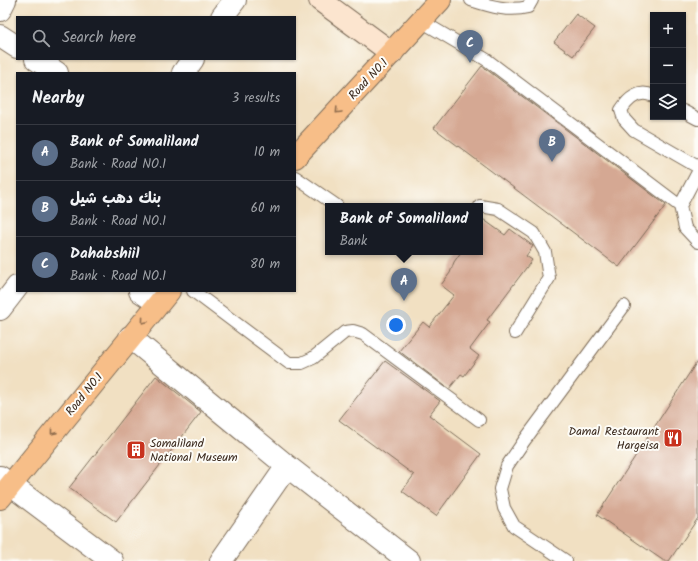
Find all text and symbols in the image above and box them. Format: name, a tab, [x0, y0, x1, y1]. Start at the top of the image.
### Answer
map controls	[650, 12, 686, 120]
button: +	[650, 12, 686, 48]
search box	[16, 16, 296, 60]
text: Search here	[62, 26, 136, 50]
icon: search	[30, 27, 52, 49]
pin: C	[457, 30, 483, 63]
button: −	[650, 48, 686, 84]
street label: Road NO.1	[344, 54, 393, 104]
button: layers	[650, 84, 686, 120]
text: Nearby	[32, 85, 84, 112]
text: 3 results	[232, 88, 280, 109]
one-way arrow	[335, 106, 342, 114]
pin: B	[539, 129, 565, 162]
text: Bank of Somaliland	[70, 130, 199, 154]
text: A	[41, 142, 49, 163]
text: 10 m	[254, 142, 280, 163]
text: Bank · Road NO.1	[70, 154, 166, 175]
text: بنك دهب شيل	[70, 187, 161, 211]
text: B	[41, 198, 49, 219]
text: 60 m	[251, 198, 280, 219]
popup	[325, 203, 483, 255]
text: Bank of Somaliland	[340, 207, 468, 231]
text: Bank · Road NO.1	[70, 211, 166, 232]
text: Bank	[340, 231, 367, 252]
text: Dahabshiil	[70, 242, 139, 266]
text: C	[41, 254, 49, 275]
text: 80 m	[250, 254, 280, 275]
text: Bank · Road NO.1	[70, 266, 166, 287]
pin: A	[391, 268, 417, 301]
your location	[386, 315, 406, 335]
one-way arrow	[141, 316, 148, 323]
street label: Road NO.1	[61, 368, 108, 420]
place label: Damal Restaurant Hargeisa	[568, 422, 659, 455]
restaurant icon: Damal Restaurant Hargeisa	[662, 427, 684, 449]
one-way arrow	[51, 428, 58, 435]
place label: Somaliland National Museum	[150, 434, 238, 467]
building icon: Somaliland National Museum	[125, 439, 147, 461]

